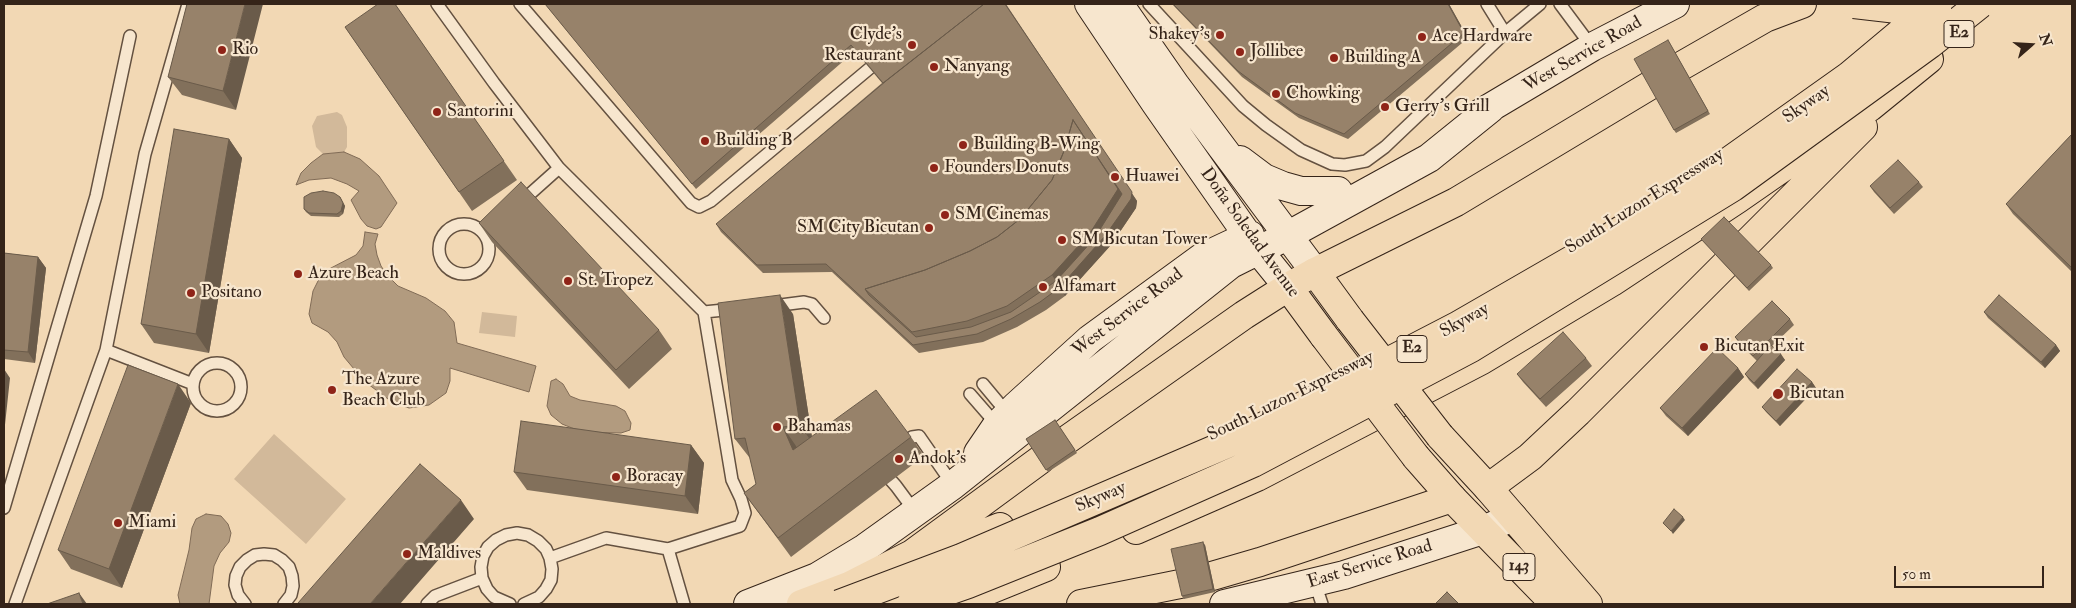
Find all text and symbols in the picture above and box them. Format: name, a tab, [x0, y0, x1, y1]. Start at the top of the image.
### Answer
street label: West Service Road	[1520, 12, 1646, 98]
road number: E2	[1944, 20, 1974, 48]
north arrow	[2006, 20, 2056, 70]
place label: Clyde's Restaurant	[824, 24, 902, 66]
place label: Shakey's	[1148, 24, 1210, 46]
place label: Ace Hardware	[1432, 26, 1532, 48]
marker: Shakey's	[1214, 29, 1226, 41]
marker: Ace Hardware	[1416, 31, 1428, 43]
text: N	[2036, 31, 2056, 49]
place label: Rio	[232, 39, 258, 61]
marker: Clyde's Restaurant	[906, 39, 918, 51]
place label: Jollibee	[1250, 41, 1303, 63]
marker: Rio	[216, 44, 228, 56]
marker: Jollibee	[1234, 46, 1246, 58]
place label: Building A	[1344, 47, 1421, 69]
marker: Building A	[1328, 52, 1340, 64]
place label: Nanyang	[944, 56, 1010, 78]
marker: Nanyang	[928, 61, 940, 73]
street label: Skyway	[1779, 81, 1835, 129]
place label: Chowking	[1286, 83, 1360, 105]
marker: Chowking	[1270, 88, 1282, 100]
place label: Gerry's Grill	[1395, 96, 1489, 118]
place label: Santorini	[447, 101, 514, 123]
marker: Gerry's Grill	[1379, 101, 1391, 113]
marker: Santorini	[431, 106, 443, 118]
place label: Building B	[715, 130, 793, 152]
place label: Building B-Wing	[973, 134, 1100, 156]
marker: Building B	[699, 135, 711, 147]
marker: Building B-Wing	[957, 139, 969, 151]
street label: South Luzon Expressway	[1562, 144, 1728, 260]
place label: Founders Donuts	[944, 157, 1069, 179]
marker: Founders Donuts	[928, 162, 940, 174]
street label: Doña Soledad Avenue	[1195, 164, 1303, 302]
place label: Huawei	[1125, 166, 1179, 188]
marker: Huawei	[1109, 171, 1121, 183]
place label: SM Cinemas	[955, 204, 1048, 226]
marker: SM Cinemas	[939, 209, 951, 221]
place label: SM City Bicutan	[797, 217, 919, 239]
marker: SM City Bicutan	[923, 222, 935, 234]
place label: SM Bicutan Tower	[1072, 229, 1207, 251]
marker: SM Bicutan Tower	[1056, 234, 1068, 246]
place label: Azure Beach	[308, 263, 399, 285]
street label: West Service Road	[1068, 264, 1188, 362]
marker: Azure Beach	[292, 268, 304, 280]
place label: St. Tropez	[578, 270, 653, 292]
marker: St. Tropez	[562, 275, 574, 287]
place label: Alfamart	[1053, 276, 1116, 298]
marker: Alfamart	[1037, 281, 1049, 293]
place label: Positano	[201, 282, 262, 304]
marker: Positano	[185, 287, 197, 299]
street label: Skyway	[1437, 299, 1493, 343]
road number: E2	[1397, 336, 1427, 362]
place label: Bicutan Exit	[1714, 336, 1805, 358]
marker: Bicutan Exit	[1698, 341, 1710, 353]
street label: South Luzon Expressway	[1204, 347, 1378, 447]
place label: The Azure Beach Club	[342, 369, 425, 412]
place label: Bicutan	[1789, 383, 1844, 405]
marker: The Azure Beach Club	[326, 384, 338, 396]
marker: Bicutan	[1771, 387, 1785, 401]
place label: Bahamas	[787, 416, 851, 438]
marker: Bahamas	[771, 421, 783, 433]
place label: Andok's	[909, 448, 966, 470]
marker: Andok's	[893, 453, 905, 465]
place label: Boracay	[626, 466, 683, 488]
marker: Boracay	[610, 471, 622, 483]
street label: Skyway	[1073, 478, 1129, 518]
place label: Miami	[128, 512, 176, 534]
marker: Miami	[112, 517, 124, 529]
street label: East Service Road	[1305, 536, 1435, 594]
place label: Maldives	[417, 543, 481, 565]
marker: Maldives	[401, 548, 413, 560]
road number: 143	[1503, 554, 1535, 580]
scale bar	[1896, 556, 2046, 588]
text: 50 m	[1902, 565, 1931, 584]

